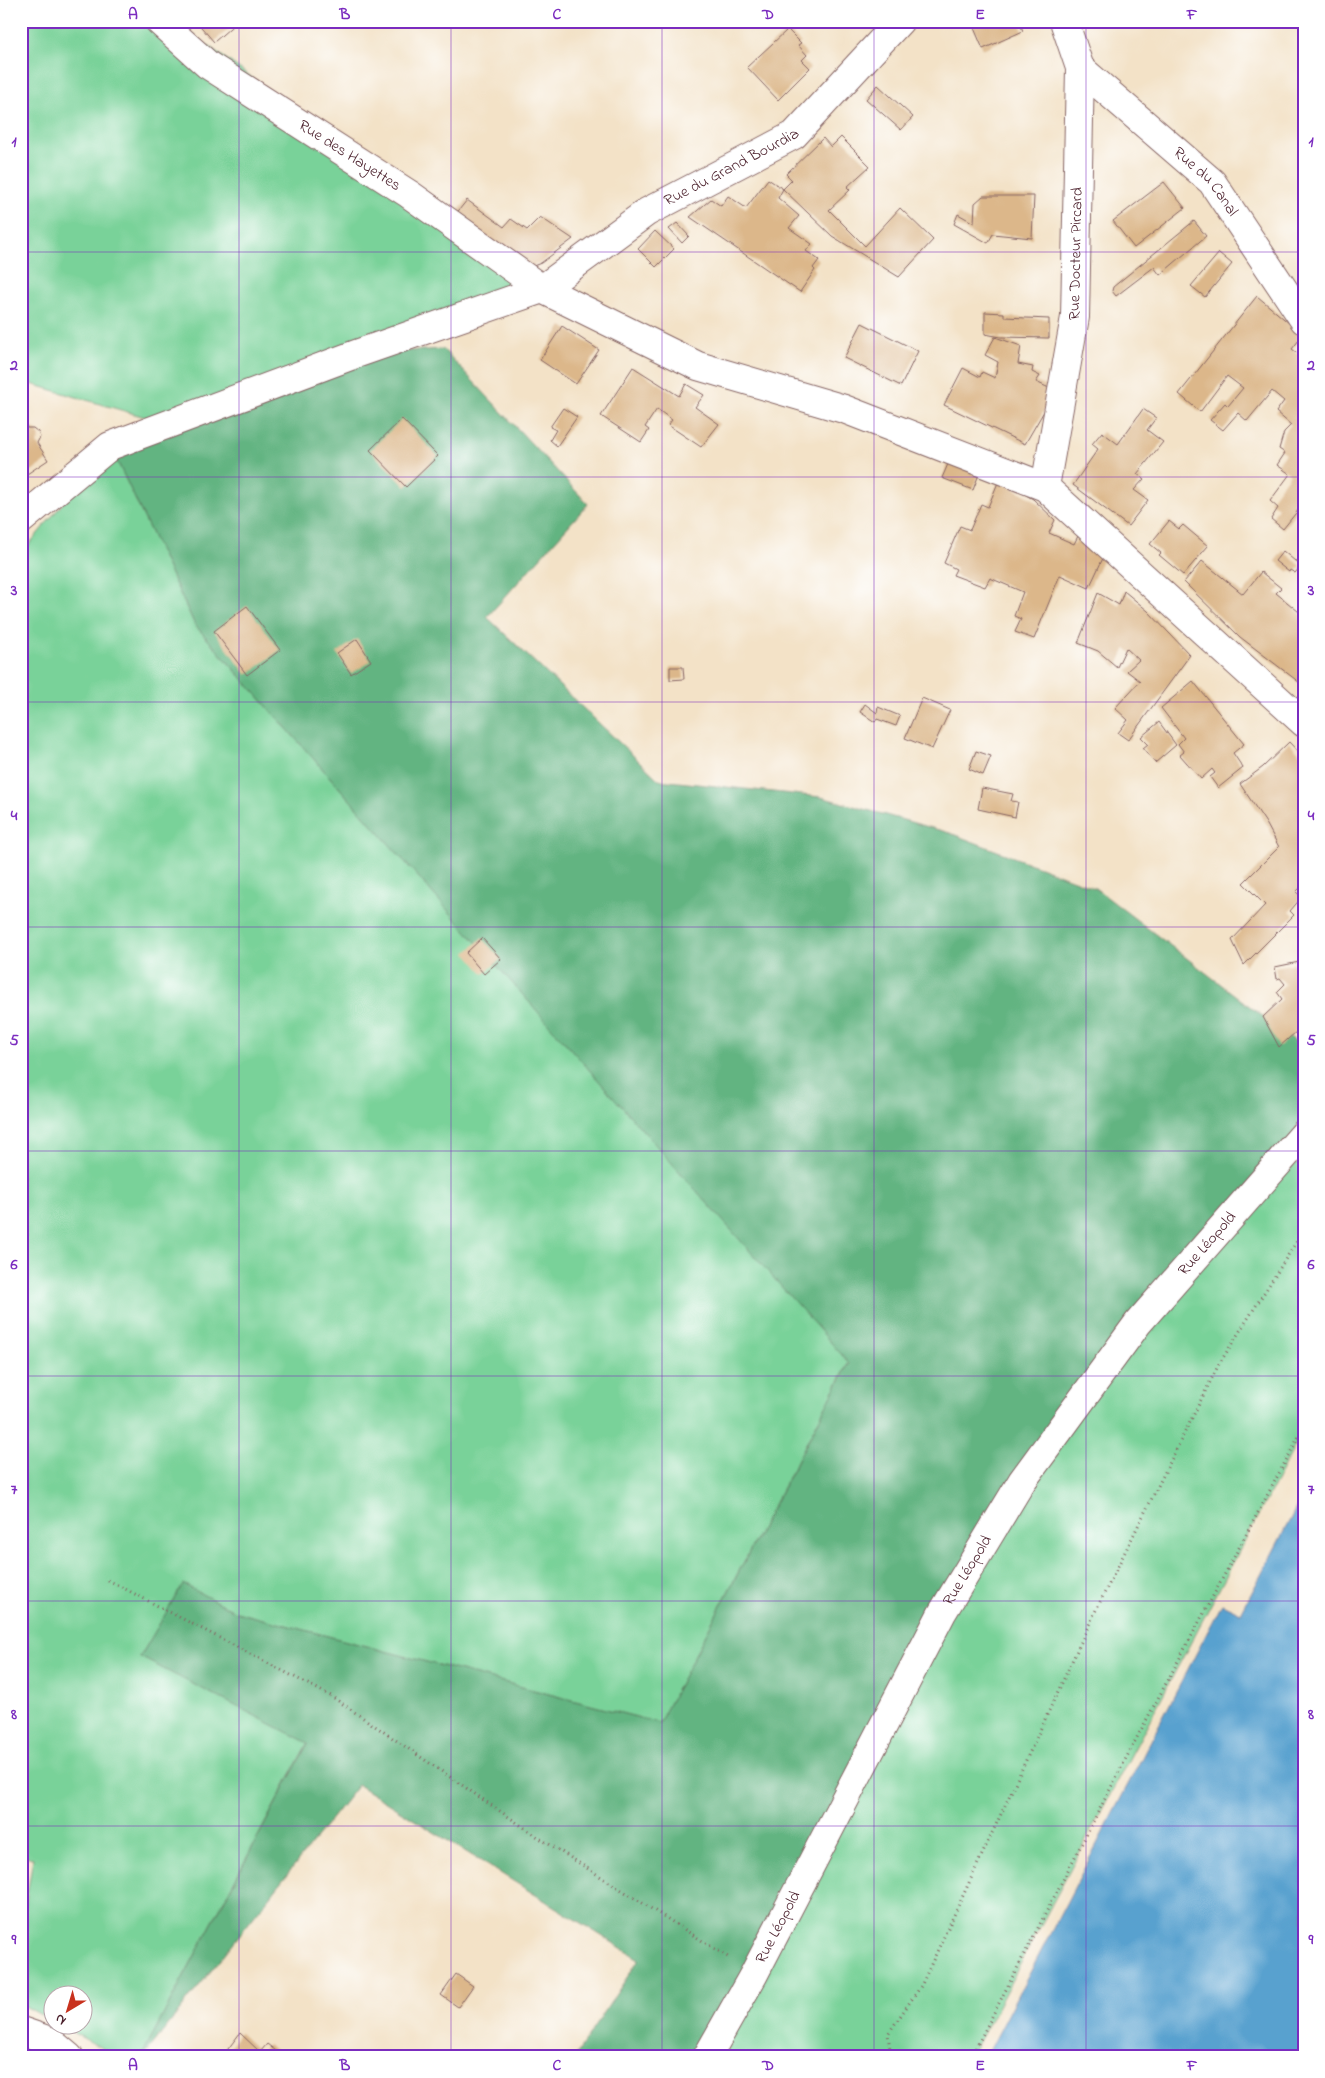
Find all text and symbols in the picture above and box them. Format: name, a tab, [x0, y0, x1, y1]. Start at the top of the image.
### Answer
text: A	[128, 3, 138, 27]
text: B	[339, 3, 351, 27]
text: C	[553, 3, 562, 27]
text: D	[761, 3, 774, 27]
text: E	[975, 3, 985, 27]
text: F	[1186, 3, 1198, 27]
street label: Rue des Hayettes	[294, 114, 405, 198]
street label: Rue du Grand Bourdia	[660, 124, 806, 213]
text: 1	[11, 130, 17, 154]
text: 1	[1308, 130, 1314, 154]
street label: Rue du Canal	[1168, 141, 1244, 222]
street label: Rue Docteur Pircard	[1063, 187, 1090, 320]
text: 2	[9, 354, 18, 378]
text: 2	[1306, 354, 1315, 378]
text: 3	[10, 579, 18, 603]
text: 3	[1307, 579, 1315, 603]
text: 4	[10, 804, 18, 828]
text: 4	[1307, 804, 1315, 828]
text: 5	[9, 1029, 19, 1053]
text: 5	[1306, 1029, 1316, 1053]
street label: Rue Léopold	[1172, 1206, 1242, 1281]
text: 6	[9, 1253, 18, 1277]
text: 6	[1306, 1253, 1315, 1277]
text: 7	[11, 1478, 18, 1502]
text: 7	[1308, 1478, 1315, 1502]
street label: Rue Léopold	[937, 1531, 998, 1611]
text: 8	[10, 1703, 17, 1727]
text: 8	[1307, 1703, 1314, 1727]
street label: Rue Léopold	[749, 1887, 807, 1968]
text: 9	[11, 1928, 17, 1952]
text: 9	[1308, 1928, 1314, 1952]
north arrow	[42, 1986, 92, 2036]
text: N	[51, 2008, 71, 2030]
text: A	[128, 2054, 138, 2078]
text: B	[339, 2054, 351, 2078]
text: C	[553, 2054, 562, 2078]
text: D	[761, 2054, 774, 2078]
text: E	[975, 2054, 985, 2078]
text: F	[1186, 2054, 1198, 2078]

